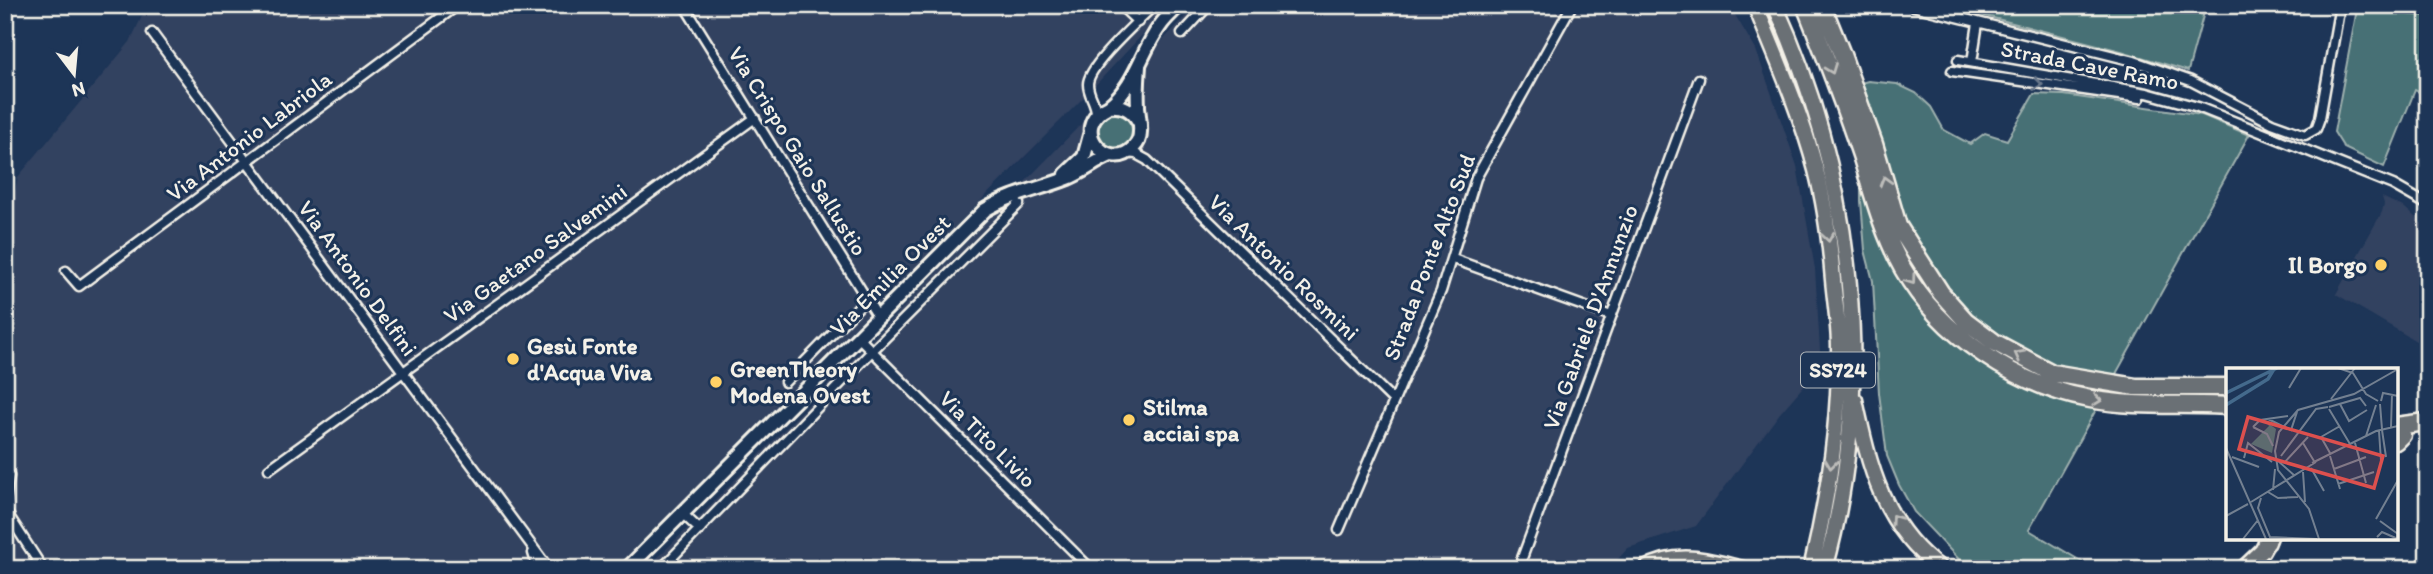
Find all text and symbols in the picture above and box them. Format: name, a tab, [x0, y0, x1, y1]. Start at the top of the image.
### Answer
street label: Strada Cave Ramo	[1999, 34, 2181, 96]
north arrow	[38, 38, 108, 108]
street label: Via Crispo Gaio Sallustio	[722, 41, 874, 261]
one-way arrow	[1822, 62, 1836, 74]
street label: Via Antonio Labriola	[161, 65, 337, 207]
one-way arrow	[2032, 76, 2043, 91]
text: N	[69, 77, 88, 103]
street label: Strada Ponte Alto Sud	[1377, 150, 1481, 364]
one-way arrow	[1878, 175, 1893, 187]
street label: Via Gaetano Salvemini	[438, 177, 632, 329]
street label: Via Antonio Rosmini	[1203, 188, 1365, 346]
street label: Via Antonio Delfini	[292, 195, 424, 361]
street label: Via Gabriele D'Annunzio	[1536, 201, 1644, 433]
street label: Via Emilia Ovest	[824, 208, 957, 341]
one-way arrow	[1820, 231, 1835, 243]
place label: Il Borgo	[2288, 251, 2367, 279]
marker: Il Borgo	[2373, 257, 2389, 273]
one-way arrow	[1903, 273, 1915, 285]
place label: Gesù Fonte d'Acqua Viva	[527, 332, 653, 386]
one-way arrow	[2014, 350, 2026, 363]
marker: Gesù Fonte d'Acqua Viva	[505, 351, 521, 367]
road number: SS724	[1801, 352, 1875, 388]
place label: GreenTheory Modena Ovest	[730, 355, 870, 409]
inset map	[2226, 368, 2398, 539]
marker: GreenTheory Modena Ovest	[708, 374, 724, 390]
street label: Via Tito Livio	[934, 385, 1042, 493]
one-way arrow	[2091, 392, 2103, 407]
place label: Stilma acciai spa	[1143, 393, 1240, 447]
marker: Stilma acciai spa	[1121, 412, 1137, 428]
one-way arrow	[1824, 458, 1839, 470]
one-way arrow	[1891, 514, 1903, 527]

